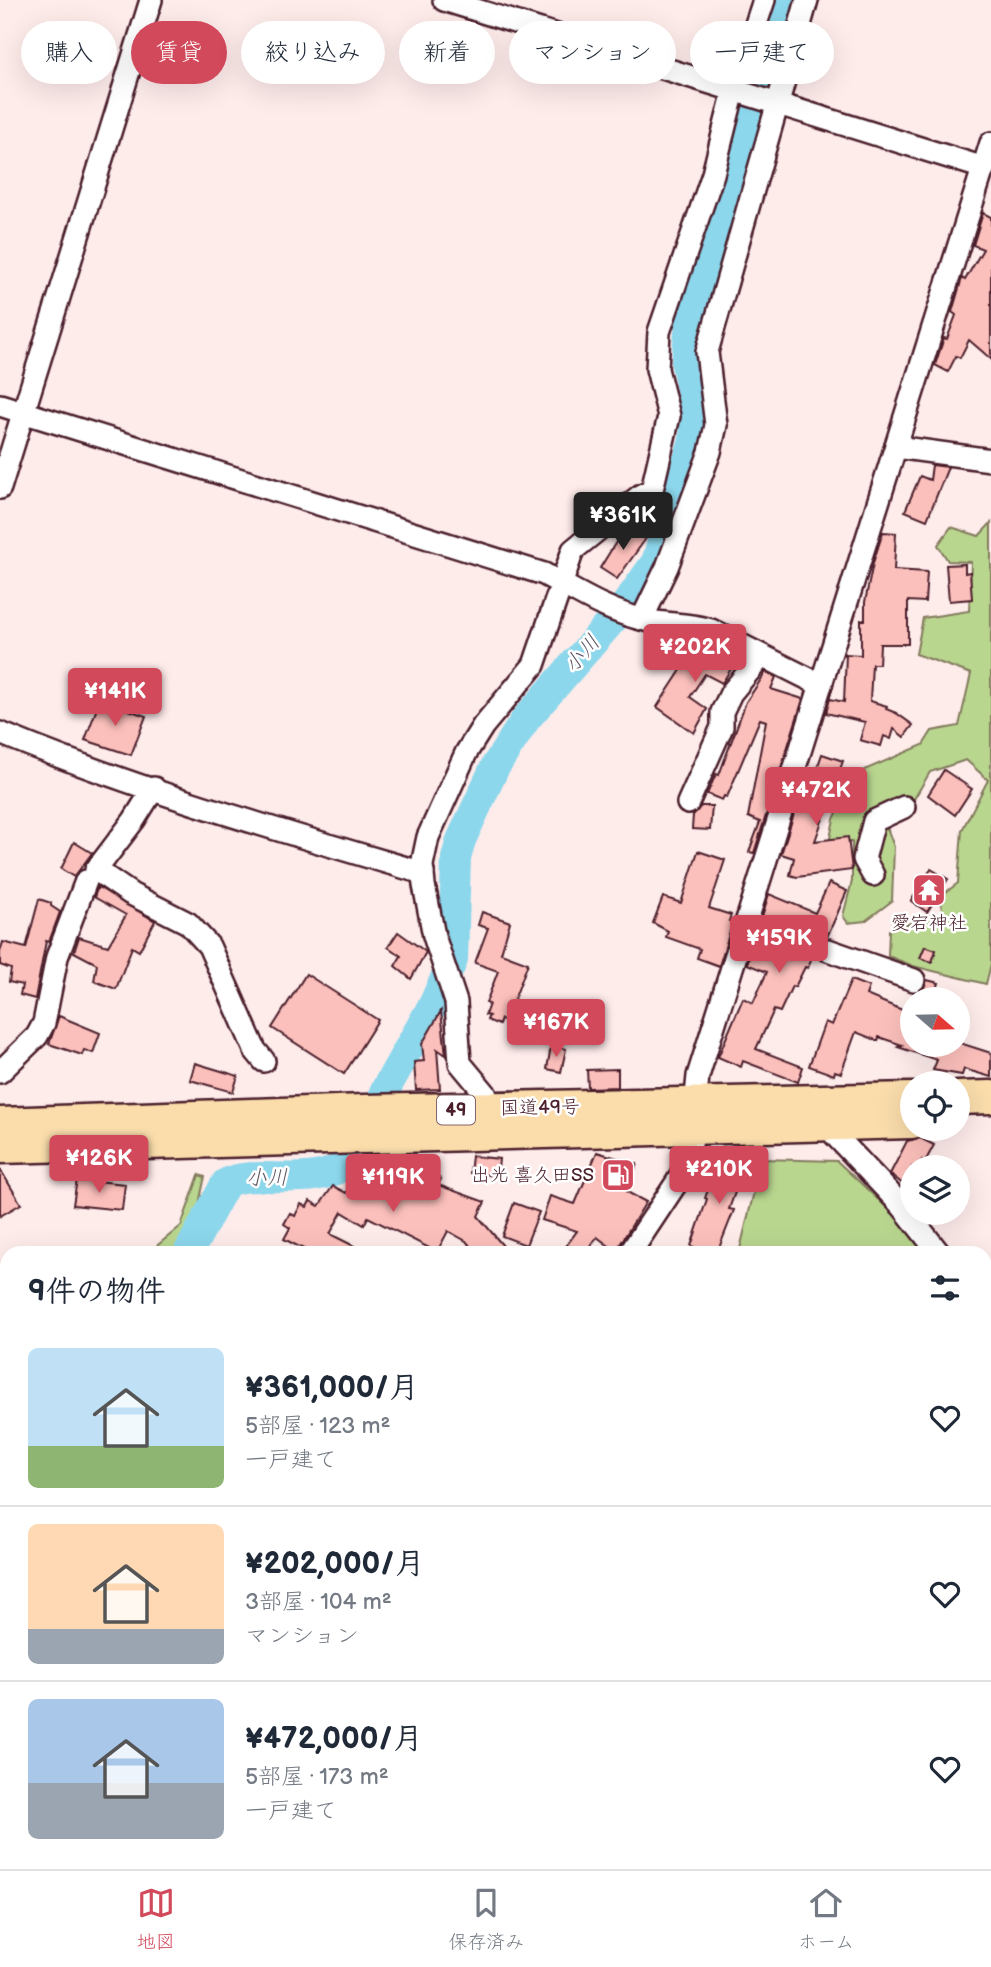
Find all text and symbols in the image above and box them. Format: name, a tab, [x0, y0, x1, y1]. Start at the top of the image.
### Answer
chip: 購入	[21, 21, 117, 84]
chip: 賃貸	[131, 21, 227, 84]
chip: 絞り込み	[241, 21, 385, 84]
chip: 新着	[399, 21, 495, 84]
chip: マンション	[509, 21, 676, 84]
chip: 一戸建て	[690, 21, 834, 84]
pin: ¥361K	[574, 492, 672, 552]
text: ¥361K	[590, 501, 656, 529]
pin: ¥202K	[646, 624, 744, 684]
water label: 小川	[559, 630, 605, 678]
text: ¥202K	[659, 633, 731, 661]
pin: ¥141K	[66, 668, 164, 728]
text: ¥141K	[84, 677, 146, 705]
pin: ¥472K	[767, 768, 865, 827]
text: ¥472K	[781, 776, 851, 804]
temple icon: 愛宕神社	[910, 871, 948, 909]
place label: 愛宕神社	[891, 912, 967, 935]
pin: ¥159K	[730, 916, 828, 975]
text: ¥159K	[746, 924, 812, 952]
north arrow	[900, 987, 970, 1057]
map controls	[900, 987, 970, 1225]
pin: ¥167K	[507, 1000, 605, 1059]
text: ¥167K	[523, 1008, 589, 1036]
button: locate	[900, 1071, 970, 1141]
road number: 49	[437, 1096, 475, 1125]
street label: 国道49号	[500, 1096, 580, 1120]
pin: ¥126K	[50, 1136, 148, 1195]
text: ¥126K	[65, 1144, 133, 1172]
pin: ¥210K	[670, 1146, 768, 1206]
pin: ¥119K	[344, 1154, 442, 1214]
text: ¥210K	[685, 1155, 753, 1183]
button: layers	[900, 1155, 970, 1225]
fuel station icon: 出光 喜久田SS	[599, 1156, 637, 1194]
text: ¥119K	[362, 1163, 424, 1191]
place label: 出光 喜久田SS	[471, 1164, 594, 1187]
water label: 小川	[246, 1165, 288, 1191]
icon: filters	[926, 1269, 964, 1307]
text: 9件の物件	[28, 1274, 166, 1310]
text: ¥361,000/月	[245, 1370, 419, 1406]
icon: home	[84, 1376, 168, 1460]
icon: heart	[926, 1399, 964, 1437]
text: 5部屋 · 123 m²	[245, 1412, 391, 1440]
text: 一戸建て	[245, 1446, 337, 1474]
text: ¥202,000/月	[245, 1546, 425, 1582]
icon: home	[84, 1552, 168, 1636]
icon: heart	[926, 1575, 964, 1613]
text: 3部屋 · 104 m²	[245, 1588, 392, 1616]
text: マンション	[245, 1622, 359, 1650]
text: ¥472,000/月	[245, 1721, 423, 1757]
icon: home	[84, 1727, 168, 1811]
icon: heart	[926, 1750, 964, 1788]
text: 5部屋 · 173 m²	[245, 1763, 389, 1791]
text: 一戸建て	[245, 1797, 337, 1825]
tab: 地図	[137, 1884, 175, 1954]
tab: 保存済み	[448, 1884, 524, 1954]
tab: ホーム	[798, 1884, 854, 1954]

